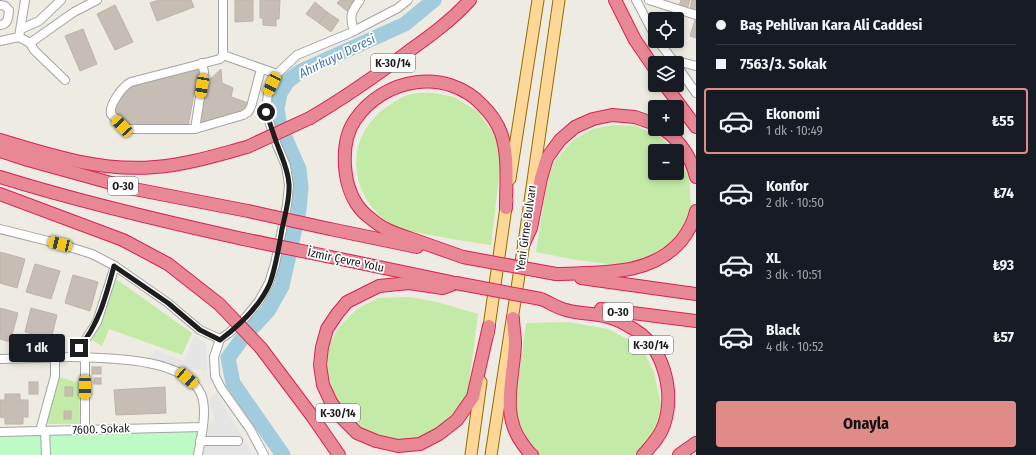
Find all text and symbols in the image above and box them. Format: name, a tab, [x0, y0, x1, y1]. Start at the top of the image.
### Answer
map controls	[648, 12, 684, 180]
button: locate	[648, 12, 684, 48]
text: Baş Pehlivan Kara Ali Caddesi	[740, 16, 922, 34]
water label: Ahırkuyu Deresi	[296, 31, 378, 81]
road number: K-30/14	[371, 54, 415, 72]
text: 7563/3. Sokak	[740, 55, 827, 73]
button: layers	[648, 56, 684, 92]
car	[261, 71, 283, 97]
car	[194, 73, 210, 99]
button: +	[648, 100, 684, 136]
route start	[257, 103, 275, 121]
icon: car	[718, 103, 754, 139]
text: Ekonomi	[766, 105, 820, 123]
text: ₺55	[992, 112, 1014, 130]
car	[109, 113, 135, 139]
text: 1 dk · 10:49	[766, 123, 823, 138]
button: −	[648, 144, 684, 180]
icon: car	[718, 175, 754, 211]
road number: O-30	[108, 177, 138, 195]
text: Konfor	[766, 177, 809, 195]
street label: Yeni Girne Bulvarı	[513, 184, 539, 272]
text: ₺74	[993, 184, 1014, 202]
text: 2 dk · 10:50	[766, 195, 824, 210]
car	[47, 235, 73, 253]
street label: İzmir Çevre Yolu	[306, 244, 386, 275]
icon: car	[718, 247, 754, 283]
text: XL	[766, 249, 781, 267]
text: ₺93	[992, 256, 1014, 274]
text: 3 dk · 10:51	[766, 267, 822, 282]
road number: O-30	[603, 303, 633, 321]
icon: car	[718, 319, 754, 355]
text: Black	[766, 321, 800, 339]
text: ₺57	[993, 328, 1014, 346]
callout: 1 dk	[9, 334, 65, 362]
road number: K-30/14	[629, 336, 673, 354]
route end	[70, 339, 88, 357]
text: 4 dk · 10:52	[766, 339, 823, 354]
text: 1 dk	[26, 340, 48, 355]
car	[174, 366, 200, 390]
car	[79, 375, 91, 399]
button: Onayla	[716, 401, 1016, 447]
road number: K-30/14	[316, 404, 360, 422]
street label: 7600. Sokak	[72, 421, 130, 437]

